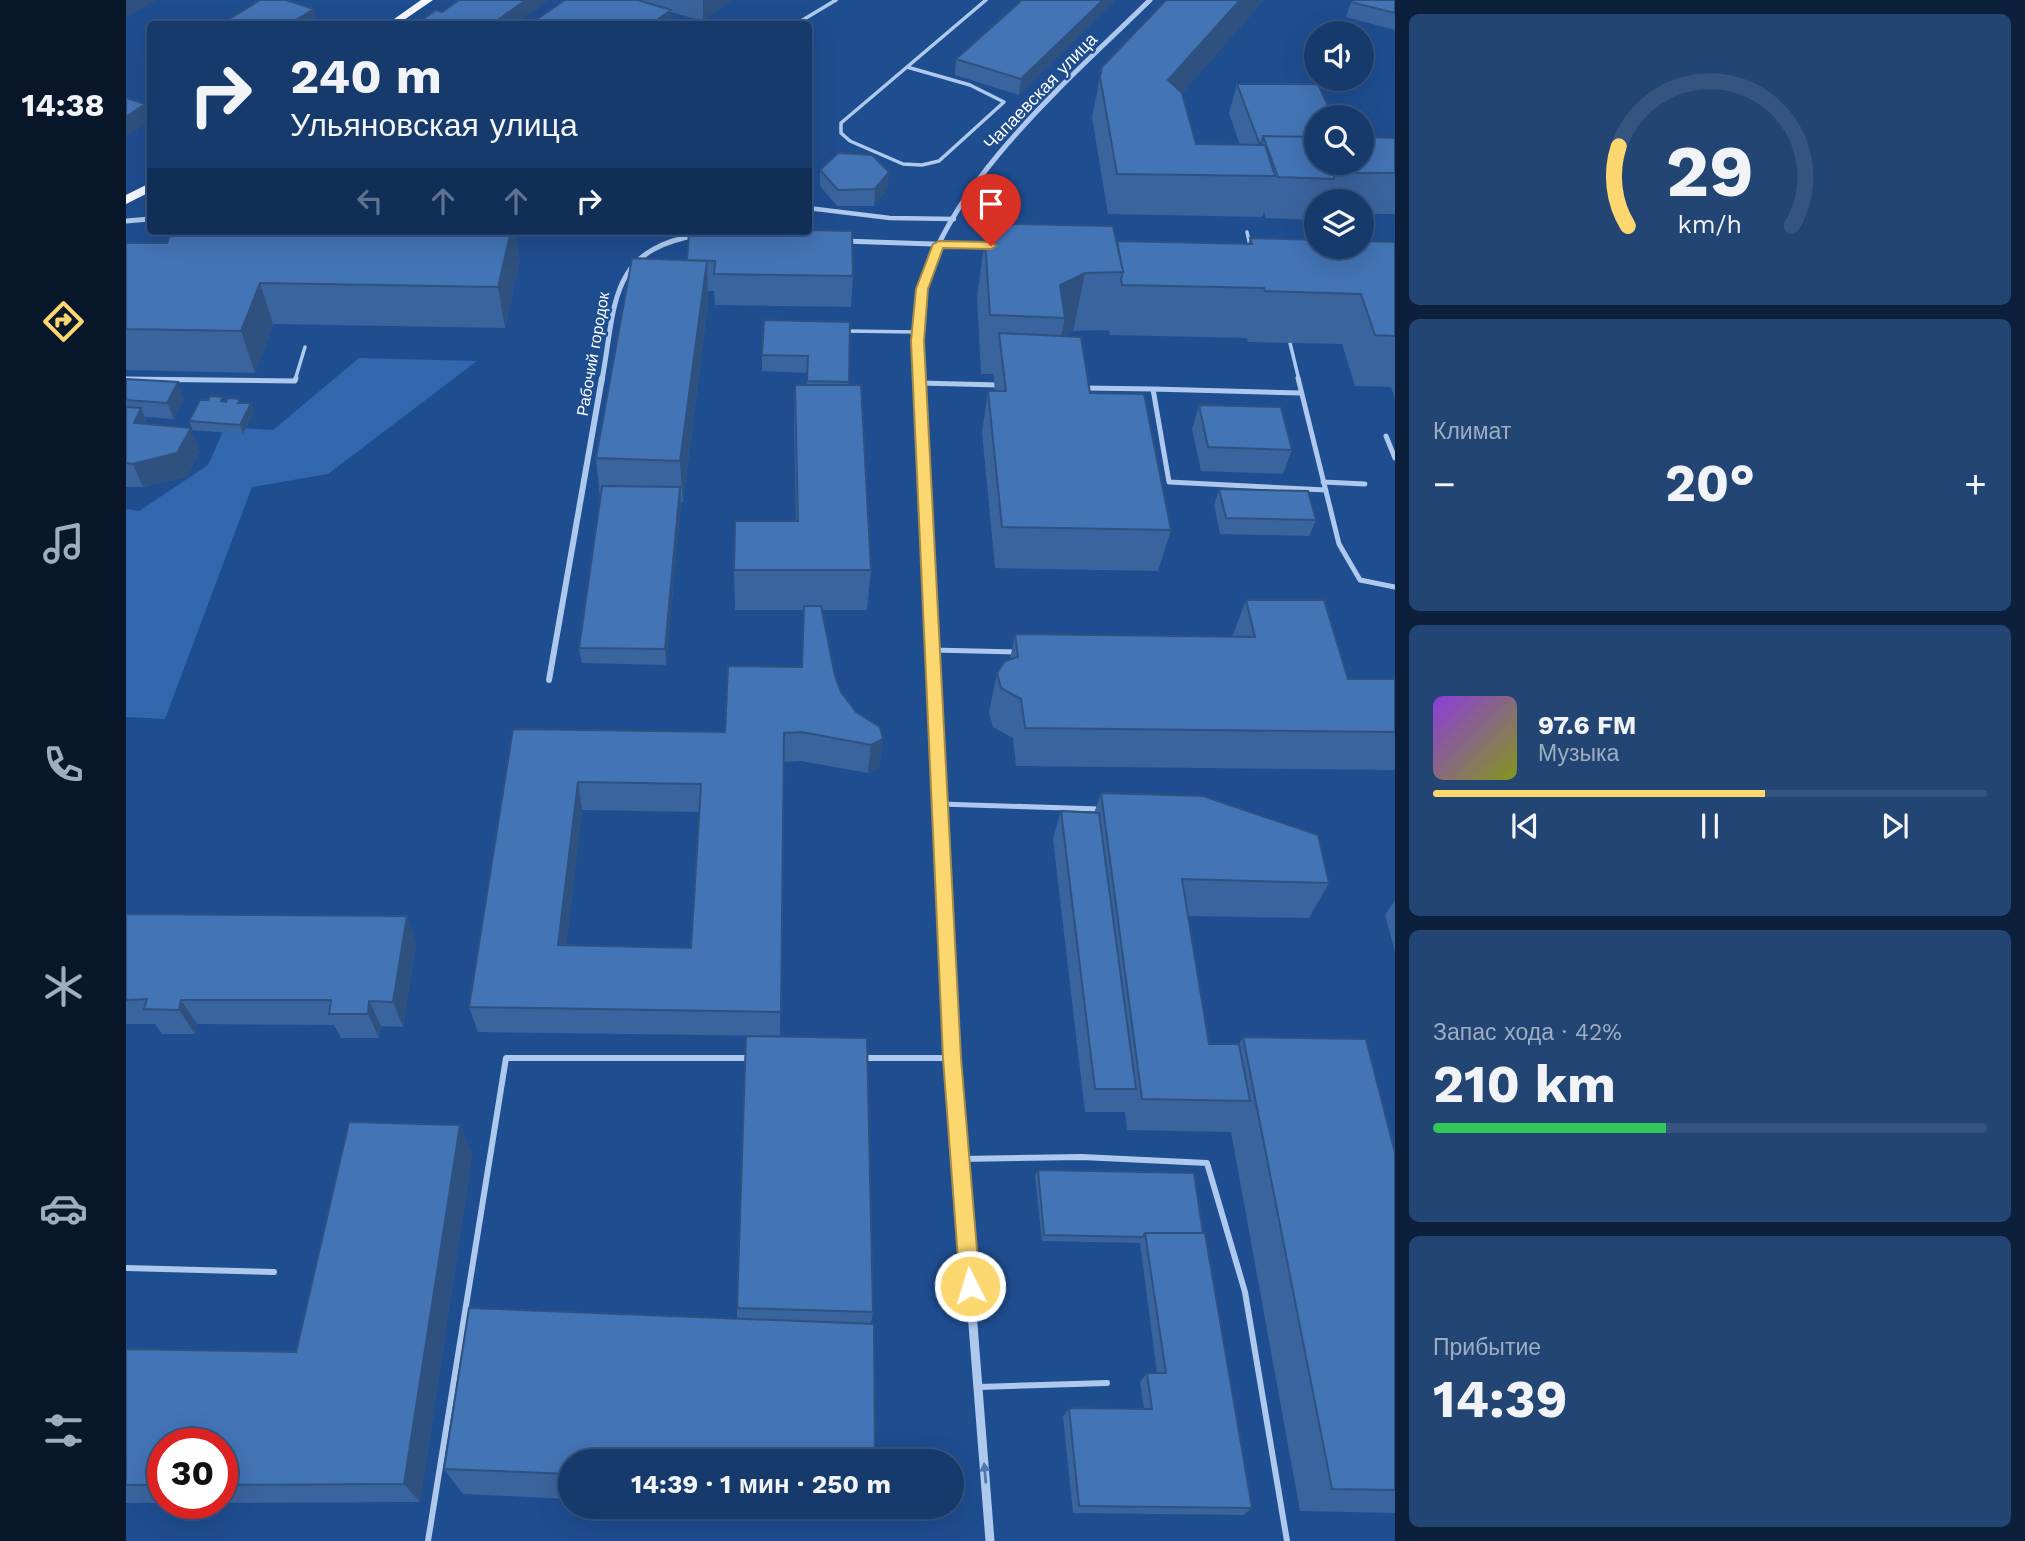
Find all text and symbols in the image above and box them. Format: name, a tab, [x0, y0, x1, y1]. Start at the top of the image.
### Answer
map controls	[1304, 21, 1374, 259]
button: sound	[1304, 21, 1374, 91]
street label: Чапаевская улица	[979, 28, 1102, 154]
text: 240 m	[290, 47, 442, 105]
icon: right	[175, 49, 266, 140]
text: 14:38	[21, 86, 105, 124]
button: search	[1304, 105, 1374, 175]
text: Ульяновская улица	[290, 106, 578, 144]
text: 29	[1666, 128, 1754, 214]
pin	[961, 174, 1021, 246]
icon: left	[351, 182, 389, 220]
icon: ahead	[424, 182, 462, 220]
icon: ahead	[497, 182, 535, 220]
icon: right	[570, 182, 608, 220]
icon: arrive	[972, 185, 1010, 223]
button: layers	[1304, 189, 1374, 259]
text: km/h	[1678, 210, 1742, 239]
street label: Рабочий городок	[573, 290, 613, 417]
icon: directions	[39, 297, 88, 346]
text: Климат	[1433, 418, 1511, 445]
text: 20°	[1665, 453, 1755, 514]
text: −	[1433, 462, 1456, 506]
text: +	[1964, 462, 1987, 506]
icon: music	[39, 519, 88, 568]
text: 97.6 FM	[1538, 710, 1636, 740]
icon: phone	[39, 740, 88, 789]
text: Музыка	[1538, 740, 1619, 767]
icon: previous	[1506, 807, 1544, 845]
icon: pause	[1691, 807, 1729, 845]
icon: next	[1876, 807, 1914, 845]
icon: climate	[39, 962, 88, 1011]
text: Запас хода · 42%	[1433, 1019, 1622, 1046]
text: 210 km	[1433, 1054, 1616, 1115]
icon: car	[39, 1184, 88, 1233]
position arrow	[933, 1249, 1007, 1323]
text: Прибытие	[1433, 1334, 1541, 1361]
text: 14:39	[1433, 1369, 1568, 1430]
icon: filters	[39, 1406, 88, 1455]
speed limit sign: 30	[147, 1428, 238, 1519]
one-way arrow	[979, 1462, 990, 1484]
text: 14:39 · 1 мин · 250 m	[631, 1469, 891, 1499]

